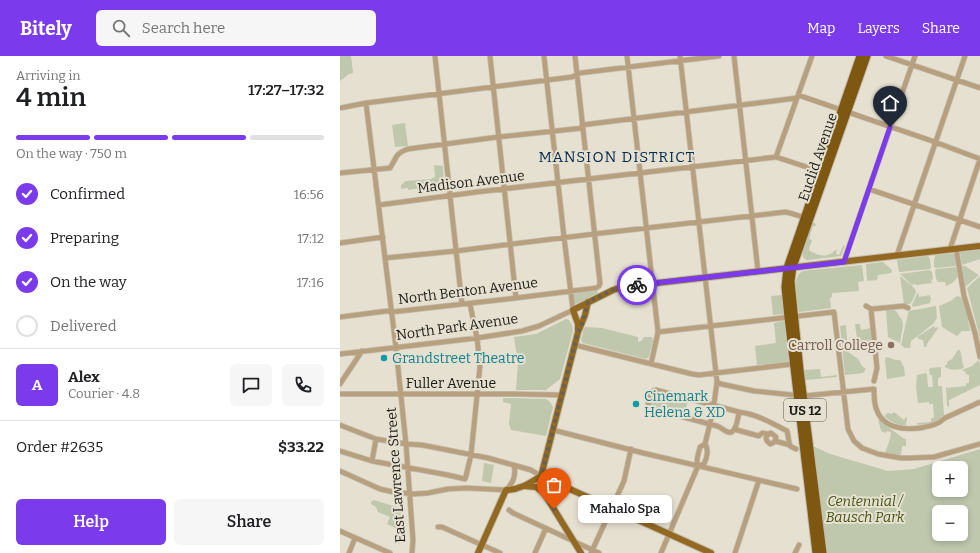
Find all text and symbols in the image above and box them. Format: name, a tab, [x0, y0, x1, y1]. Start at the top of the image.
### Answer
search box	[96, 10, 376, 46]
text: Bitely	[20, 17, 72, 40]
icon: search	[110, 17, 132, 39]
text: Search here	[142, 19, 225, 37]
text: Map	[807, 20, 835, 37]
text: Layers	[857, 20, 900, 37]
text: Share	[922, 20, 960, 37]
text: Arriving in	[16, 68, 81, 83]
text: 17:27–17:32	[248, 81, 324, 99]
text: 4 min	[16, 82, 86, 113]
pin	[873, 86, 907, 127]
icon: home	[879, 92, 901, 114]
street label: Euclid Avenue	[795, 110, 841, 204]
text: On the way · 750 m	[16, 146, 127, 161]
district label: MANSION DISTRICT	[539, 148, 695, 166]
street label: Madison Avenue	[416, 167, 526, 197]
icon: check	[16, 183, 38, 205]
text: Confirmed	[50, 185, 125, 203]
text: 16:56	[294, 187, 324, 202]
icon: check	[16, 227, 38, 249]
text: Preparing	[50, 229, 119, 247]
text: 17:12	[297, 231, 324, 246]
courier	[617, 265, 657, 305]
icon: check	[16, 271, 38, 293]
text: On the way	[50, 273, 127, 291]
street label: North Benton Avenue	[397, 274, 539, 308]
icon: bike	[626, 274, 648, 296]
text: 17:16	[297, 275, 324, 290]
street label: North Park Avenue	[395, 310, 519, 344]
text: Delivered	[50, 317, 117, 335]
place label: Carroll College	[788, 337, 883, 354]
marker: Carroll College	[886, 340, 896, 350]
place label: Grandstreet Theatre	[392, 350, 524, 367]
marker: Grandstreet Theatre	[379, 353, 389, 363]
button: chat	[230, 364, 272, 406]
button: phone	[282, 364, 324, 406]
text: Alex	[68, 368, 100, 386]
street label: Fuller Avenue	[406, 375, 496, 392]
text: A	[32, 376, 42, 394]
text: Courier · 4.8	[68, 386, 140, 401]
place label: Cinemark Helena & XD	[644, 388, 725, 421]
marker: Cinemark Helena & XD	[631, 399, 641, 409]
road number: US 12	[784, 399, 826, 421]
street label: East Lawrence Street	[383, 407, 409, 543]
text: Order #2635	[16, 438, 103, 456]
text: $33.22	[278, 438, 324, 456]
map controls	[932, 461, 968, 541]
button: +	[932, 461, 968, 497]
pin	[537, 468, 571, 509]
icon: bag	[543, 474, 565, 496]
park label: Centennial / Bausch Park	[826, 493, 905, 526]
callout: Mahalo Spa	[578, 495, 672, 523]
button: Help	[16, 499, 166, 545]
button: Share	[174, 499, 324, 545]
text: Mahalo Spa	[590, 501, 660, 516]
button: −	[932, 505, 968, 541]

